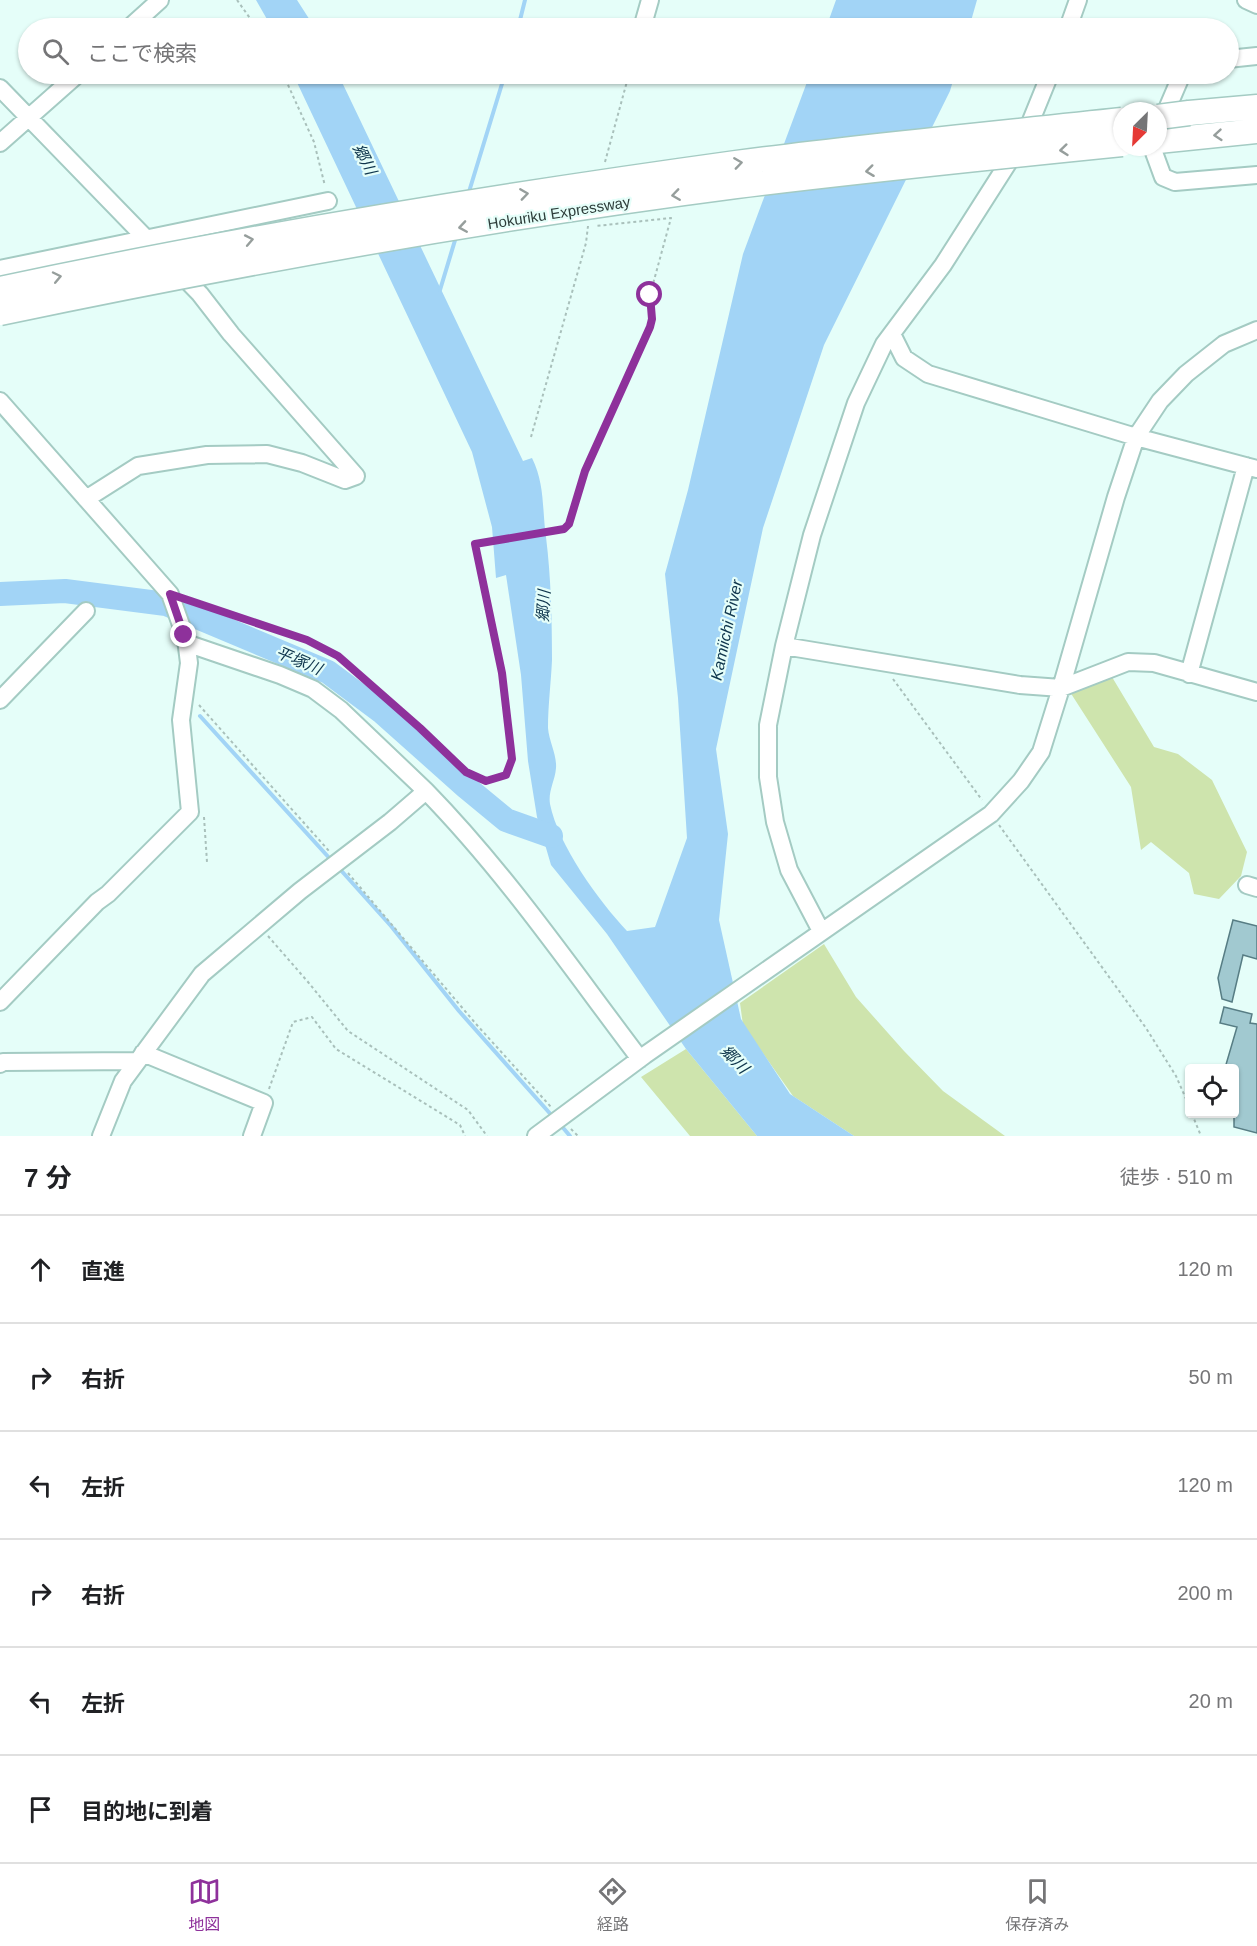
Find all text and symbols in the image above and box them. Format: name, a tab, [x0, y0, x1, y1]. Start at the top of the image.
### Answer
search box	[18, 18, 1239, 84]
icon: search	[39, 35, 72, 68]
text: ここで検索	[87, 41, 197, 66]
north arrow	[1113, 102, 1167, 156]
one-way arrow	[1214, 128, 1223, 141]
water label: 郷川	[350, 141, 380, 179]
one-way arrow	[1059, 143, 1068, 156]
one-way arrow	[733, 158, 742, 170]
one-way arrow	[865, 164, 874, 176]
one-way arrow	[519, 189, 528, 201]
one-way arrow	[672, 189, 681, 201]
street label: Hokuriku Expressway	[486, 193, 632, 232]
one-way arrow	[458, 220, 468, 233]
one-way arrow	[243, 234, 253, 247]
one-way arrow	[52, 271, 62, 284]
route start	[636, 281, 662, 307]
water label: Kamiichi River	[708, 578, 746, 682]
water label: 郷川	[534, 588, 553, 622]
route end	[170, 621, 196, 647]
water label: 平塚川	[273, 643, 326, 678]
water label: 郷川	[717, 1042, 753, 1078]
map controls	[1185, 1064, 1239, 1118]
button: locate	[1185, 1064, 1239, 1118]
text: 7 分	[24, 1163, 72, 1193]
text: 徒歩 · 510 m	[1120, 1166, 1233, 1188]
icon: ahead	[24, 1253, 57, 1286]
text: 120 m	[1177, 1258, 1233, 1280]
text: 直進	[81, 1259, 125, 1284]
icon: right	[24, 1361, 57, 1394]
text: 50 m	[1189, 1366, 1233, 1388]
text: 右折	[81, 1367, 125, 1392]
icon: left	[24, 1469, 57, 1502]
text: 120 m	[1177, 1474, 1233, 1496]
text: 左折	[81, 1475, 125, 1500]
icon: right	[24, 1577, 57, 1610]
text: 200 m	[1177, 1582, 1233, 1604]
text: 右折	[81, 1583, 125, 1608]
icon: left	[24, 1685, 57, 1718]
text: 20 m	[1189, 1690, 1233, 1712]
text: 左折	[81, 1691, 125, 1716]
icon: arrive	[24, 1793, 57, 1826]
text: 目的地に到着	[81, 1799, 213, 1824]
tab: 地図	[188, 1875, 221, 1935]
tab: 経路	[596, 1875, 629, 1935]
tab: 保存済み	[1005, 1875, 1069, 1935]

